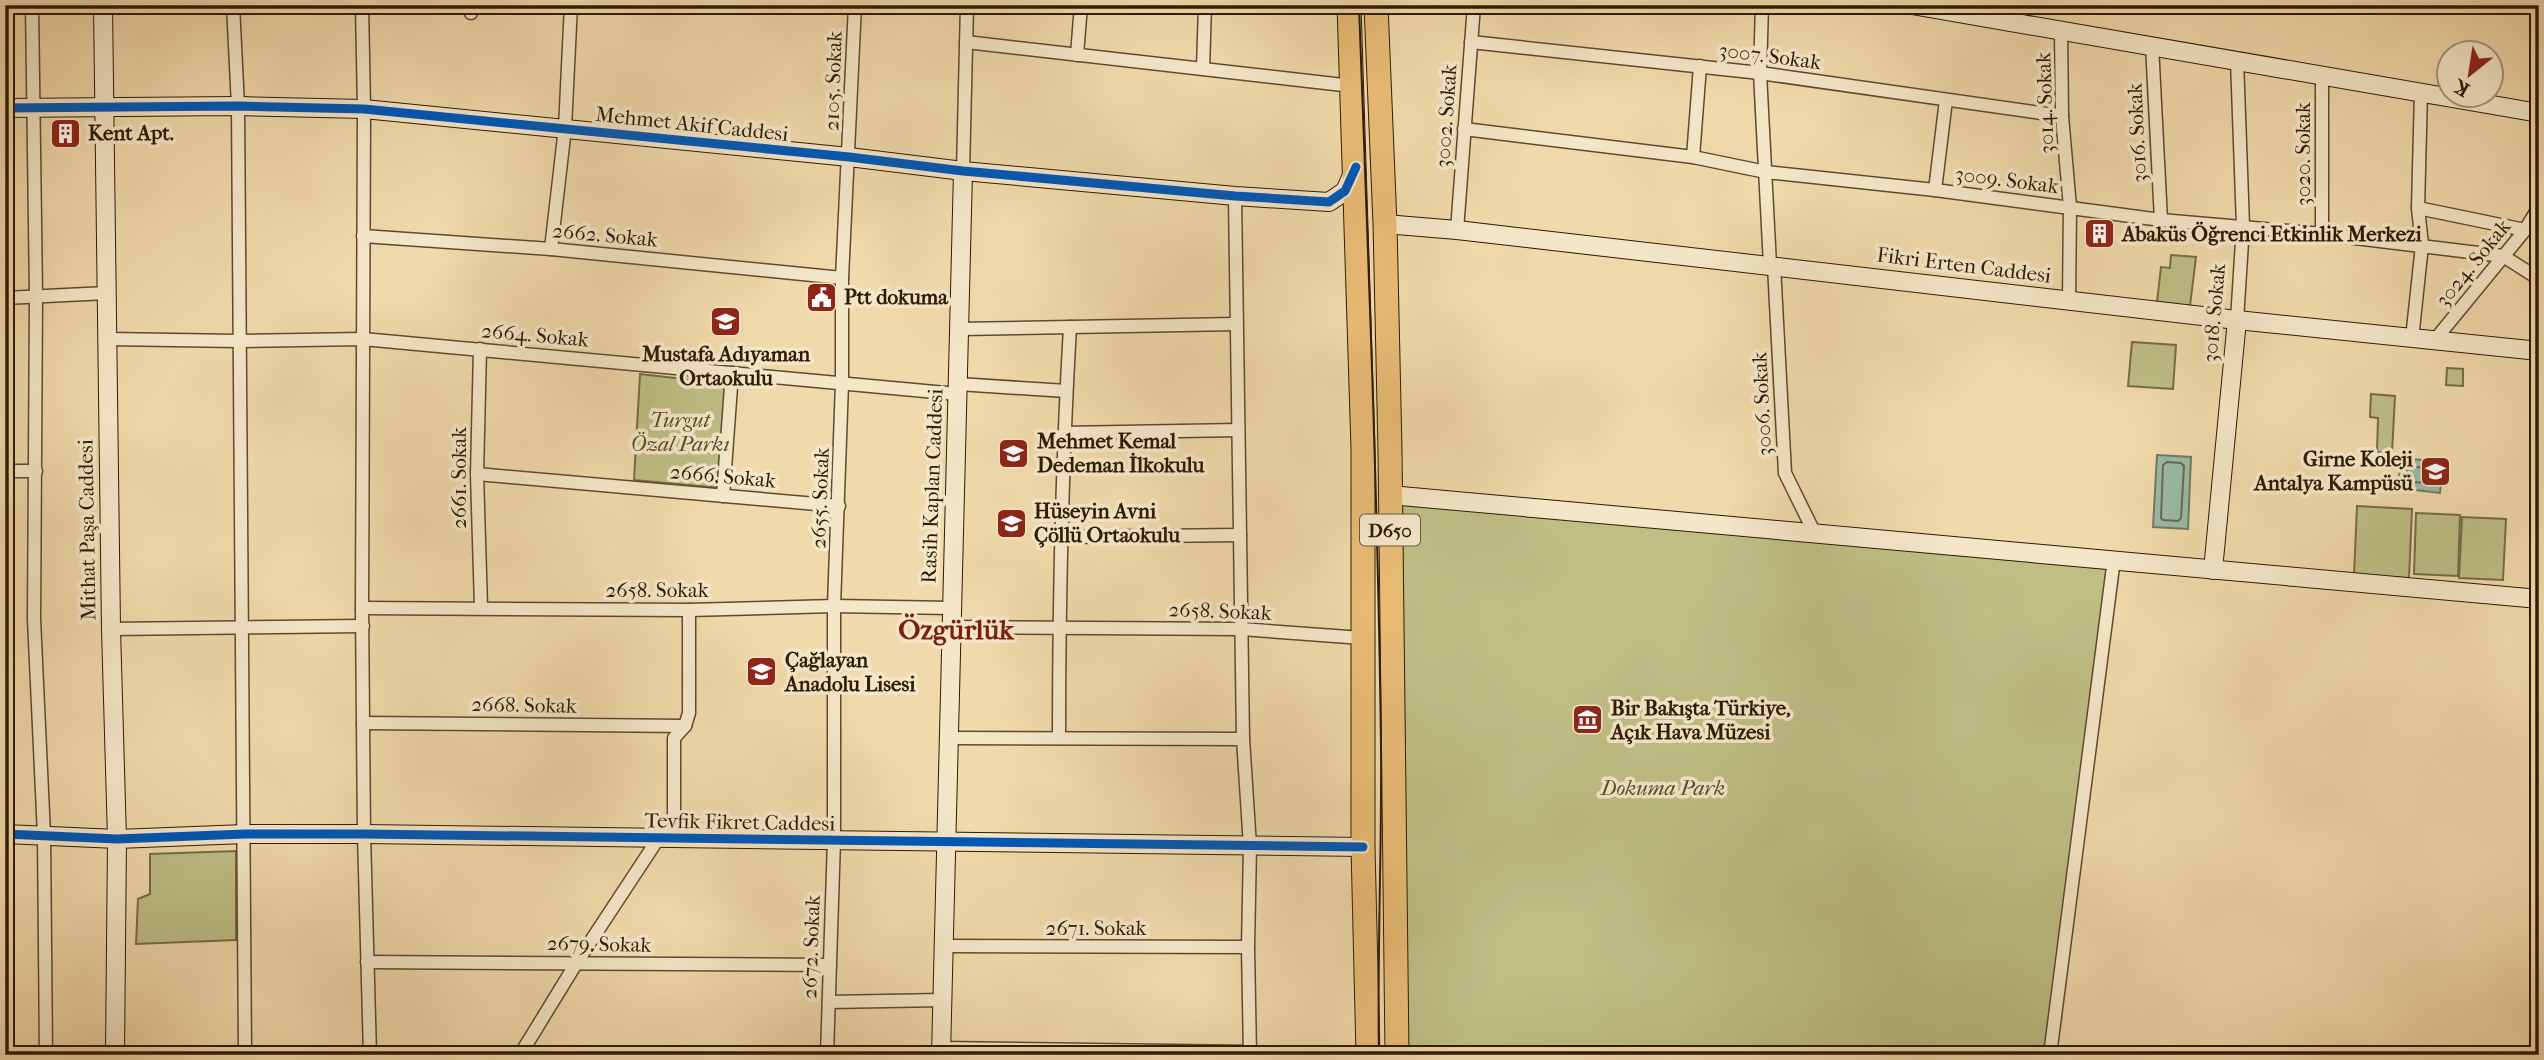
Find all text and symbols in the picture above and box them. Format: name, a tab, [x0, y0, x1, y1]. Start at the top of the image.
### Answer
street label: 2105. Sokak	[819, 30, 847, 131]
street label: 3007. Sokak	[1718, 38, 1823, 74]
north arrow	[2436, 38, 2506, 108]
street label: 3014. Sokak	[2031, 52, 2059, 154]
street label: 3002. Sokak	[1430, 63, 1462, 169]
text: K	[2449, 74, 2473, 101]
street label: 3016. Sokak	[2122, 82, 2152, 184]
street label: Mehmet Akif Caddesi	[594, 102, 790, 146]
street label: 3020. Sokak	[2291, 102, 2315, 206]
building icon: Kent Apt.	[48, 116, 82, 150]
place label: Kent Apt.	[88, 121, 174, 145]
street label: 3009. Sokak	[1954, 162, 2060, 198]
street label: 3024. Sokak	[2431, 214, 2516, 311]
building icon: Abaküs Öğrenci Etkinlik Merkezi	[2082, 217, 2116, 251]
street label: 2662. Sokak	[551, 218, 659, 252]
place label: Abaküs Öğrenci Etkinlik Merkezi	[2120, 221, 2423, 246]
street label: Fikri Erten Caddesi	[1875, 242, 2053, 288]
street label: 3018. Sokak	[2198, 262, 2230, 364]
public building icon: Ptt dokuma	[804, 280, 838, 314]
place label: Ptt dokuma	[844, 285, 949, 309]
school or university icon: Mustafa Adıyaman Ortaokulu	[709, 305, 743, 339]
street label: 2664. Sokak	[480, 318, 590, 352]
place label: Mustafa Adıyaman Ortaokulu	[641, 342, 811, 390]
street label: 3006. Sokak	[1747, 351, 1777, 457]
street label: Rasih Kaplan Caddesi	[917, 388, 947, 584]
park label: Turgut Özal Parkı	[631, 408, 729, 456]
street label: 2661. Sokak	[447, 427, 471, 529]
place label: Mehmet Kemal Dedeman İlkokulu	[1036, 429, 1204, 477]
school or university icon: Mehmet Kemal Dedeman İlkokulu	[997, 436, 1031, 470]
street label: Mithat Paşa Caddesi	[73, 439, 101, 621]
street label: 2655. Sokak	[806, 447, 834, 549]
place label: Girne Koleji Antalya Kampüsü	[2252, 447, 2414, 495]
school or university icon: Girne Koleji Antalya Kampüsü	[2419, 454, 2453, 488]
street label: 2666. Sokak	[669, 459, 777, 493]
place label: Hüseyin Avni Çöllü Ortaokulu	[1034, 499, 1180, 548]
school or university icon: Hüseyin Avni Çöllü Ortaokulu	[994, 506, 1028, 540]
road number: D650	[1360, 514, 1420, 545]
street label: 2658. Sokak	[606, 578, 709, 602]
street label: 2658. Sokak	[1168, 597, 1272, 625]
district label: Özgürlük	[898, 613, 1015, 646]
place label: Çağlayan Anadolu Lisesi	[783, 648, 916, 696]
school or university icon: Çağlayan Anadolu Lisesi	[745, 655, 779, 689]
street label: 2668. Sokak	[471, 692, 577, 718]
place label: Bir Bakışta Türkiye, Açık Hava Müzesi	[1609, 696, 1791, 745]
museum icon: Bir Bakışta Türkiye, Açık Hava Müzesi	[1571, 703, 1605, 737]
park label: Dokuma Park	[1599, 776, 1725, 800]
street label: Tevfik Fikret Caddesi	[644, 808, 836, 836]
street label: 2672. Sokak	[797, 894, 825, 999]
street label: 2671. Sokak	[1046, 916, 1147, 940]
street label: 2679. Sokak	[547, 931, 652, 957]

